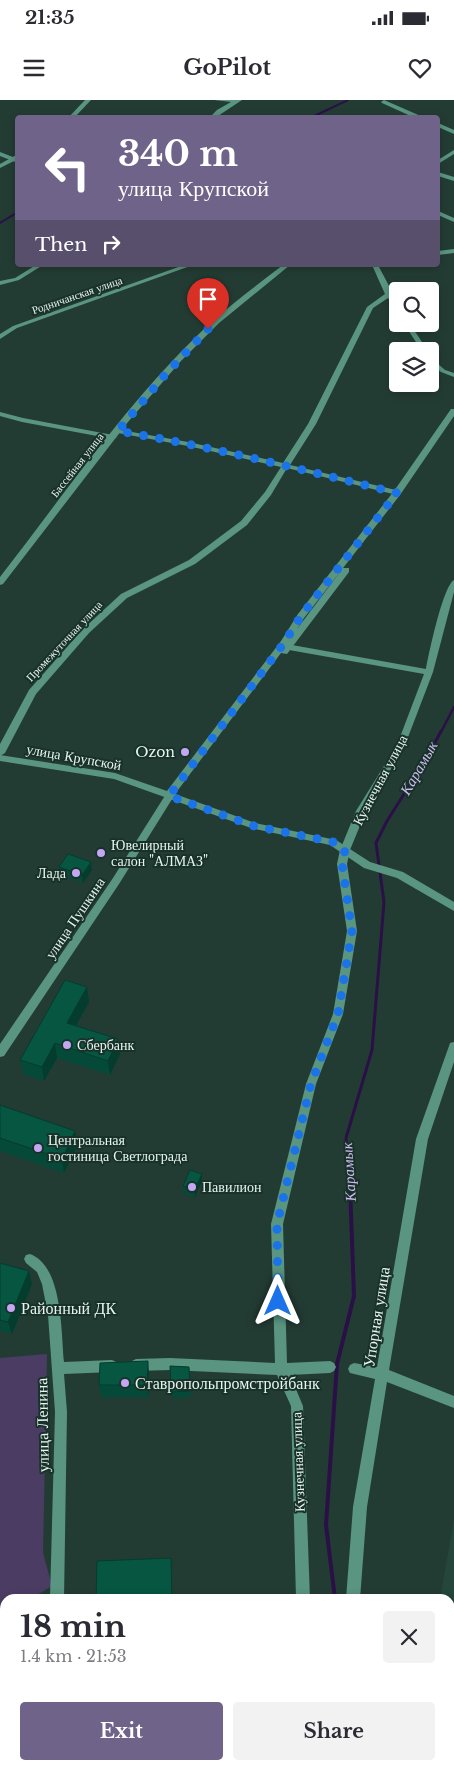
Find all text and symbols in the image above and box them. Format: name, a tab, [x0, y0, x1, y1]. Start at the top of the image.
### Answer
text: 21:35	[25, 6, 74, 29]
icon: menu	[20, 54, 48, 82]
text: GoPilot	[183, 54, 271, 81]
icon: heart	[406, 54, 434, 82]
text: 340 m	[118, 132, 238, 175]
icon: left	[35, 135, 100, 200]
text: улица Крупской	[118, 175, 269, 202]
icon: right	[97, 230, 125, 258]
text: Then	[35, 233, 87, 256]
street label: Родничанская улица	[30, 273, 124, 317]
pin	[187, 278, 229, 329]
map controls	[389, 282, 439, 392]
button: search	[389, 282, 439, 332]
icon: arrive	[194, 285, 222, 313]
button: layers	[389, 342, 439, 392]
street label: Бассейная улица	[47, 430, 107, 500]
street label: Промежуточная улица	[23, 598, 105, 684]
street label: Кузнечная улица	[349, 731, 412, 828]
water label: Карамык	[395, 737, 442, 799]
street label: улица Крупской	[25, 740, 123, 774]
place label: Ozon	[135, 743, 175, 761]
marker: Ozon	[179, 746, 191, 758]
place label: Ювелирный салон "АЛМАЗ"	[111, 836, 208, 870]
marker: Ювелирный салон "АЛМАЗ"	[95, 847, 107, 859]
place label: Лада	[37, 864, 67, 882]
marker: Лада	[70, 867, 82, 879]
street label: улица Пушкина	[41, 873, 109, 962]
place label: Сбербанк	[77, 1036, 134, 1054]
marker: Сбербанк	[61, 1039, 73, 1051]
place label: Центральная гостиница Светлограда	[48, 1131, 188, 1165]
water label: Карамык	[337, 1141, 360, 1203]
marker: Центральная гостиница Светлограда	[32, 1142, 44, 1154]
place label: Павилион	[202, 1178, 262, 1196]
marker: Павилион	[186, 1181, 198, 1193]
street label: Упорная улица	[358, 1265, 394, 1369]
position arrow	[251, 1274, 303, 1326]
place label: Районный ДК	[21, 1298, 117, 1318]
marker: Районный ДК	[5, 1302, 17, 1314]
place label: Ставропольпромстройбанк	[135, 1373, 320, 1393]
street label: улица Ленина	[31, 1377, 53, 1473]
marker: Ставропольпромстройбанк	[119, 1377, 131, 1389]
street label: Кузнечная улица	[287, 1411, 309, 1512]
text: 18 min	[20, 1608, 126, 1645]
button: close	[383, 1611, 435, 1663]
text: 1.4 km · 21:53	[20, 1646, 127, 1666]
button: Exit	[20, 1702, 223, 1760]
button: Share	[233, 1702, 435, 1760]

